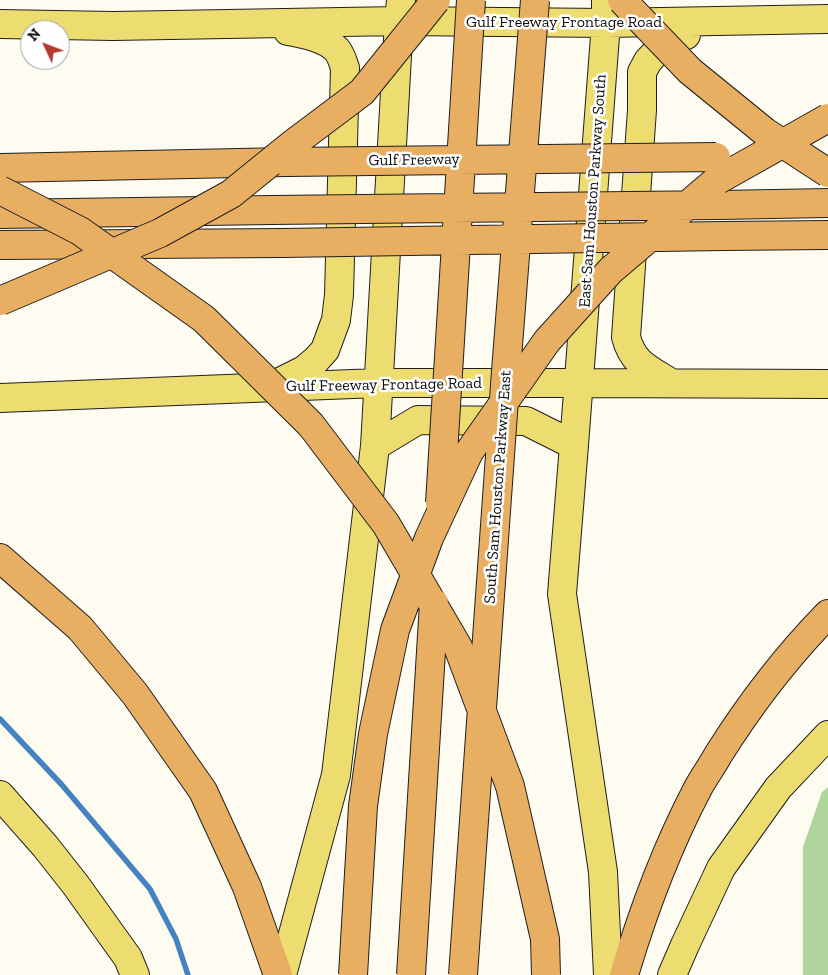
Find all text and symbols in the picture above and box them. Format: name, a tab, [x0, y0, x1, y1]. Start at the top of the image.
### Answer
street label: Gulf Freeway Frontage Road	[466, 12, 662, 32]
north arrow	[20, 20, 70, 70]
text: N	[25, 25, 44, 45]
street label: East Sam Houston Parkway South	[575, 74, 611, 308]
street label: Gulf Freeway	[368, 150, 460, 170]
street label: South Sam Houston Parkway East	[480, 370, 516, 604]
street label: Gulf Freeway Frontage Road	[286, 374, 482, 396]

